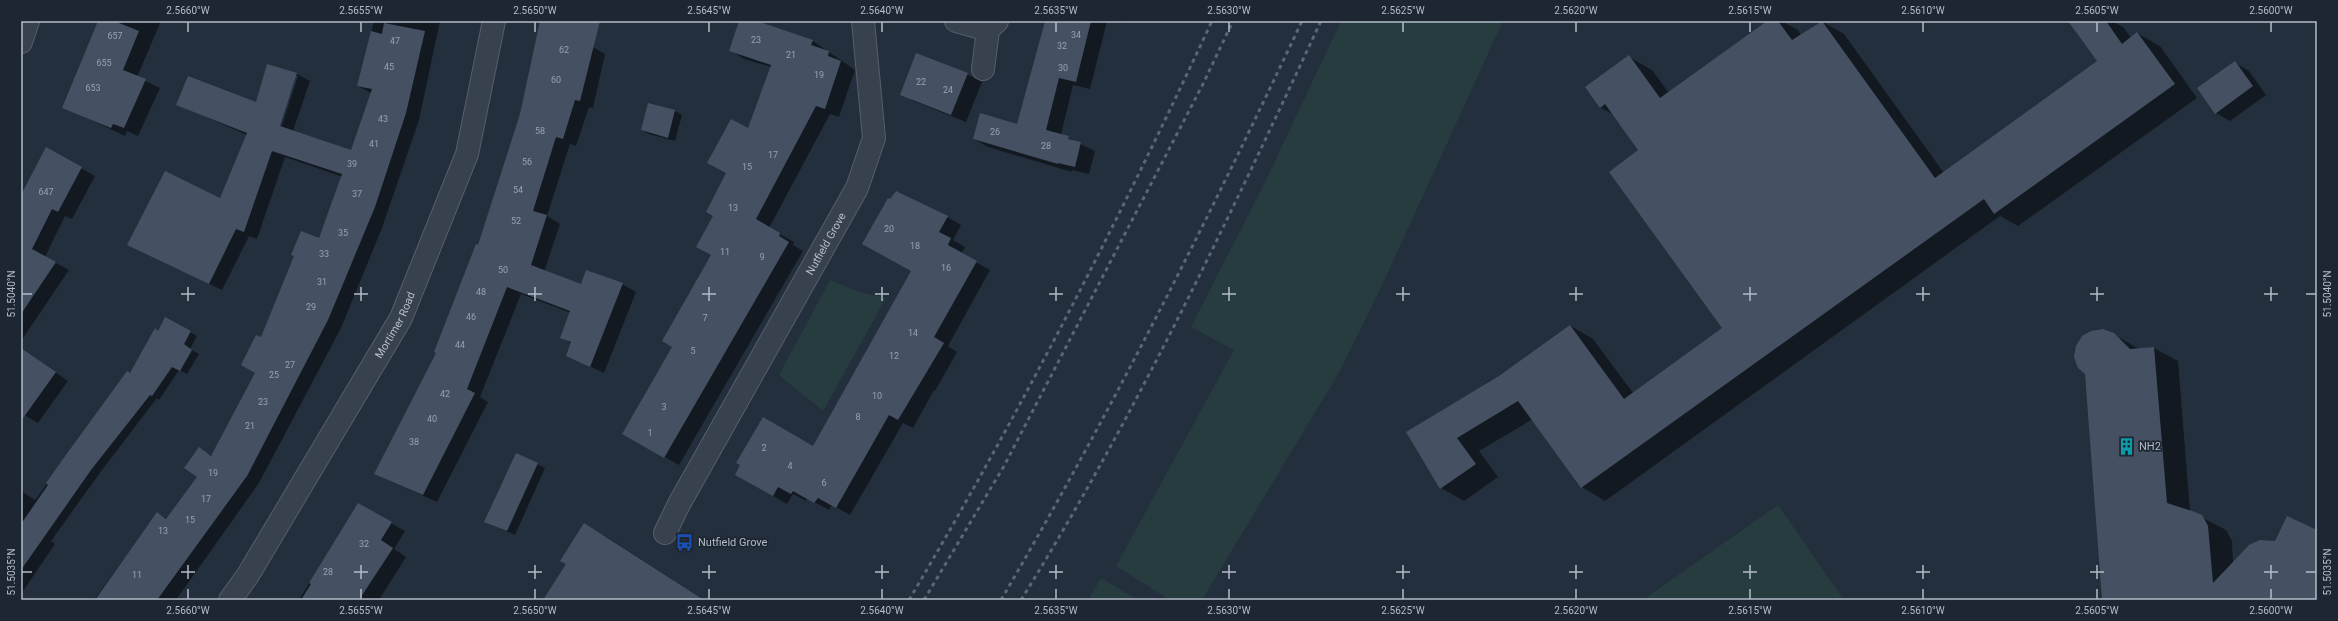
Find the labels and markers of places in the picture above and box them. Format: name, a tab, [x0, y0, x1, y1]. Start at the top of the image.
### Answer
building icon: NH2	[2116, 436, 2136, 456]
place label: NH2	[2139, 440, 2161, 453]
bus stop icon: Nutfield Grove	[675, 532, 695, 552]
place label: Nutfield Grove	[698, 536, 768, 549]

